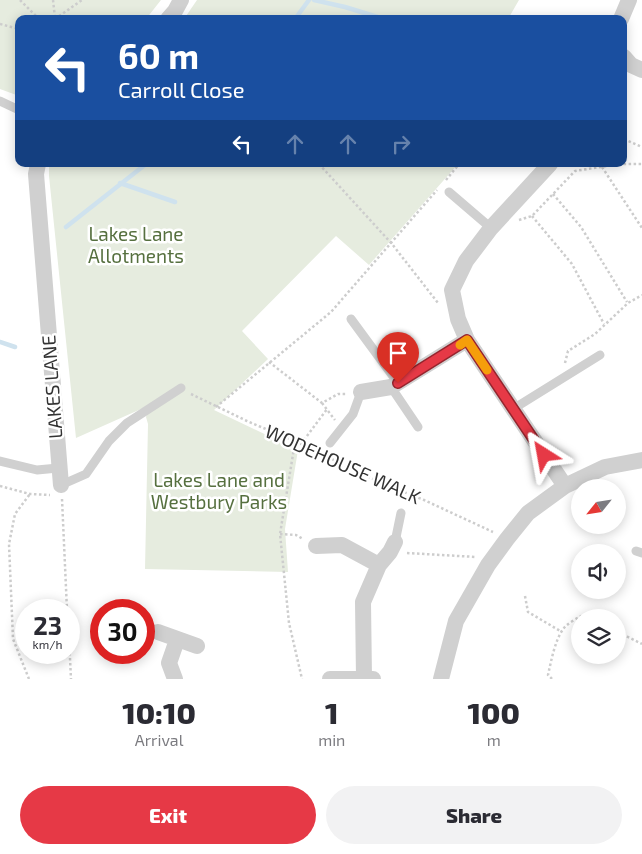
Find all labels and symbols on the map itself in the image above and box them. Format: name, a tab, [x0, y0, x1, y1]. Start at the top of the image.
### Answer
park label: Lakes Lane Allotments	[88, 222, 184, 267]
pin	[377, 332, 419, 383]
street label: LAKES LANE	[36, 334, 67, 440]
street label: WODEHOUSE WALK	[262, 419, 424, 508]
position arrow	[517, 428, 569, 480]
park label: Lakes Lane and Westbury Parks	[151, 468, 287, 513]
north arrow	[571, 479, 626, 534]
speed limit sign: 30	[90, 599, 155, 664]

